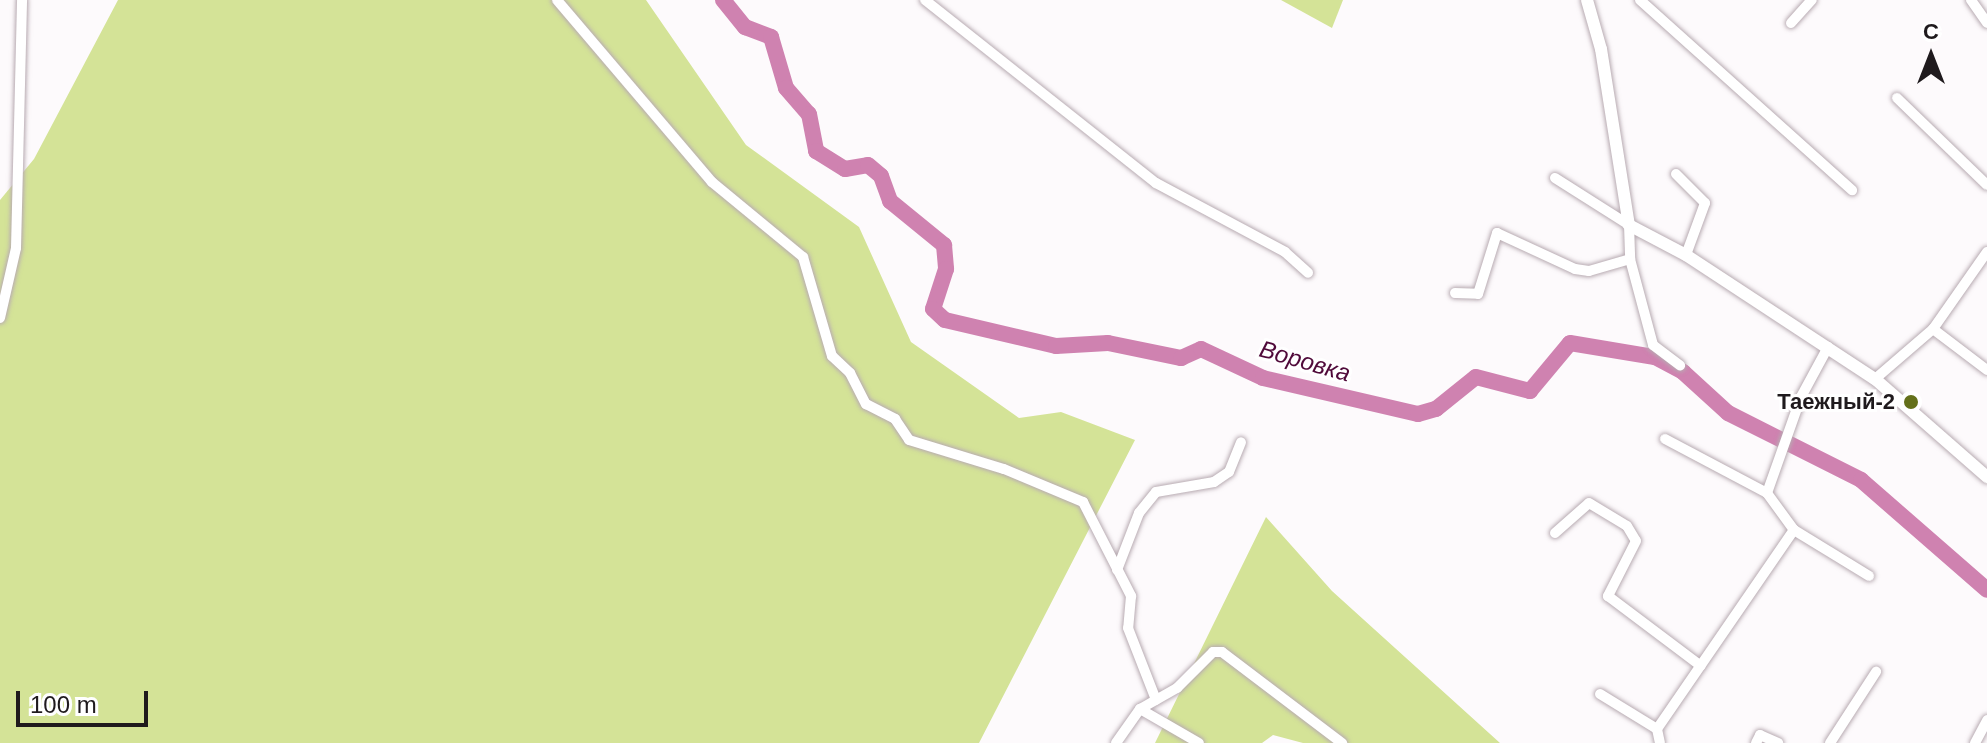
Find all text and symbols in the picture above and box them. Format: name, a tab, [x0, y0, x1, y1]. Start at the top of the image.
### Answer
north arrow	[1891, 16, 1971, 96]
text: С	[1923, 19, 1939, 44]
water label: Воровка	[1256, 334, 1354, 388]
place label: Таежный-2	[1777, 389, 1895, 415]
marker: Таежный-2	[1902, 393, 1920, 411]
scale bar	[20, 675, 152, 725]
text: 100 m	[30, 691, 97, 718]

